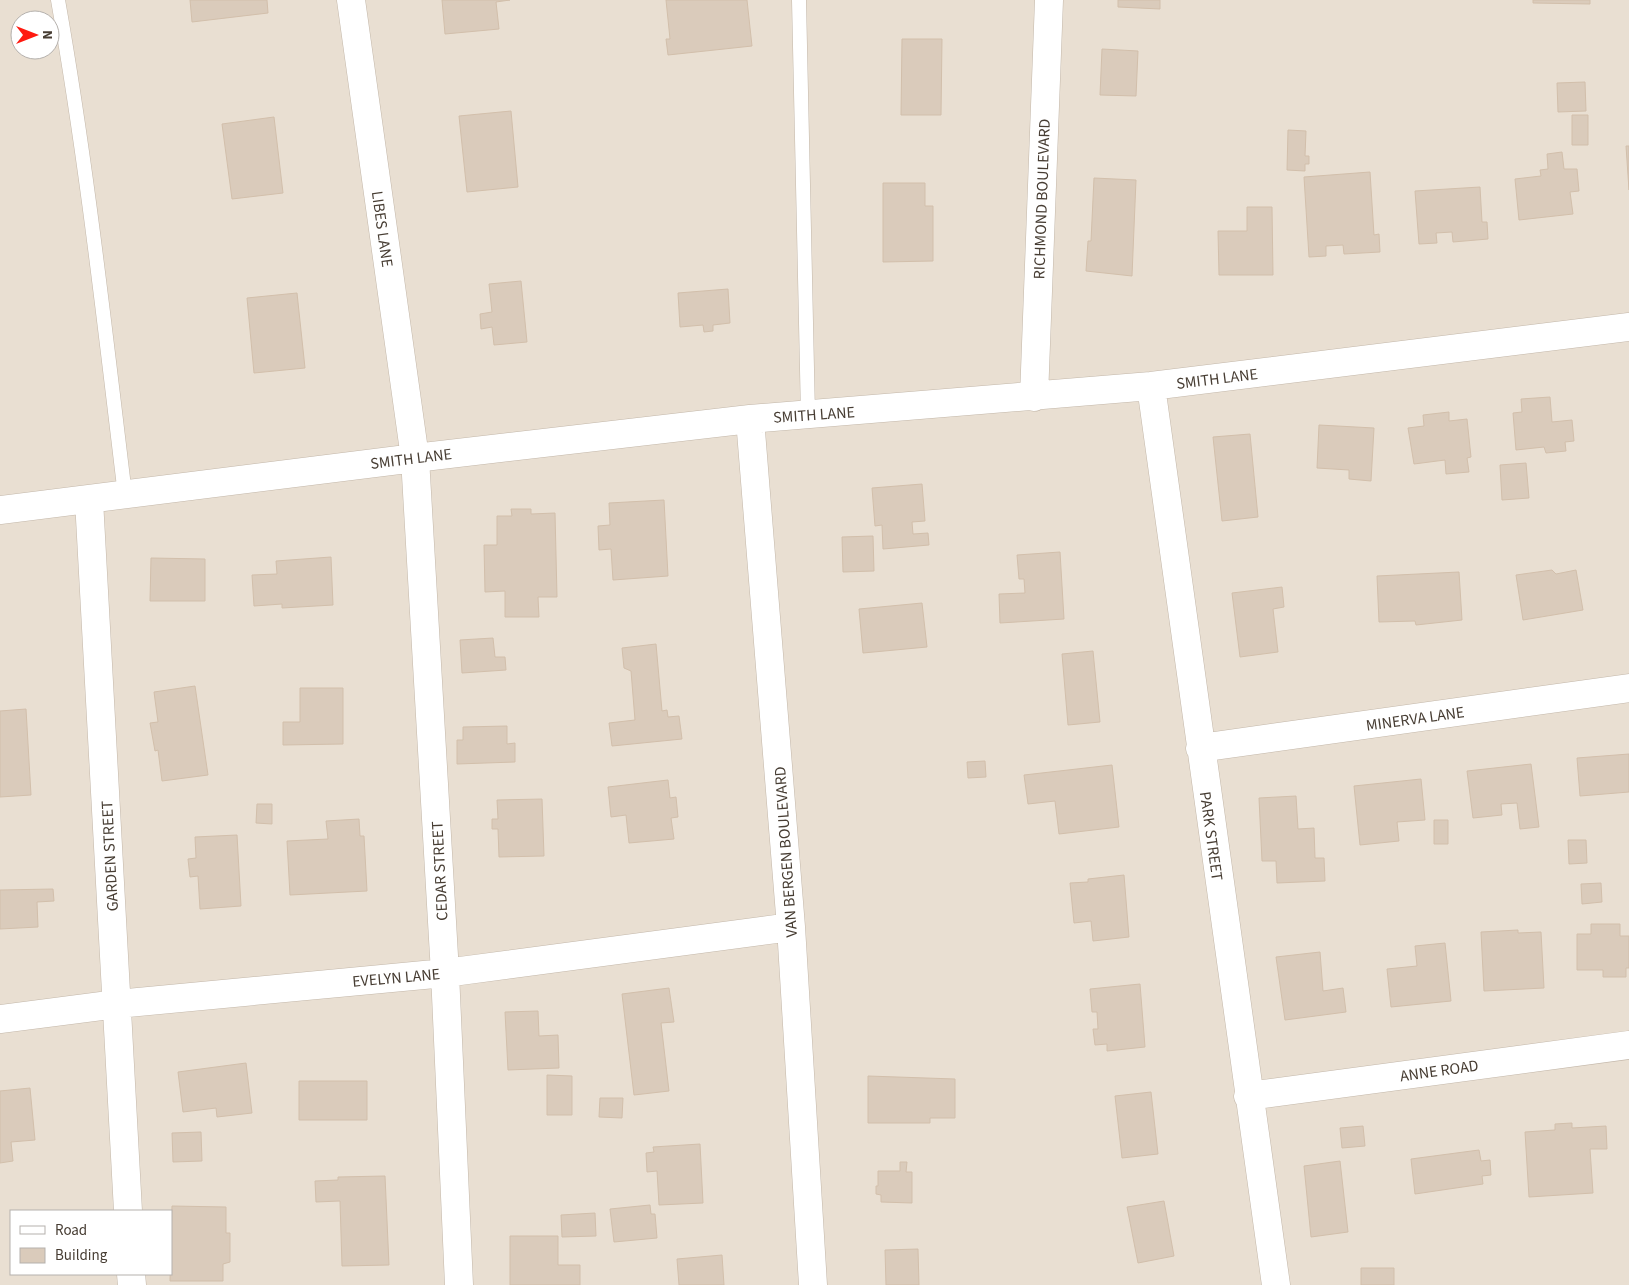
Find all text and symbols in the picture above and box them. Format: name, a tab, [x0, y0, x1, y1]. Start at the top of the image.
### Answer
north arrow	[10, 10, 60, 60]
text: N	[37, 30, 57, 40]
street label: RICHMOND BOULEVARD	[1028, 118, 1056, 280]
street label: LIBES LANE	[366, 190, 398, 269]
street label: SMITH LANE	[1175, 363, 1259, 395]
street label: SMITH LANE	[772, 401, 856, 429]
street label: SMITH LANE	[369, 443, 453, 475]
street label: MINERVA LANE	[1365, 701, 1466, 737]
street label: VAN BERGEN BOULEVARD	[769, 766, 803, 938]
street label: PARK STREET	[1194, 790, 1228, 883]
street label: GARDEN STREET	[96, 800, 124, 912]
street label: CEDAR STREET	[426, 820, 454, 921]
street label: EVELYN LANE	[351, 963, 441, 993]
street label: ANNE ROAD	[1398, 1055, 1480, 1087]
legend	[10, 1210, 172, 1275]
text: Road	[55, 1220, 87, 1241]
text: Building	[55, 1245, 108, 1266]

